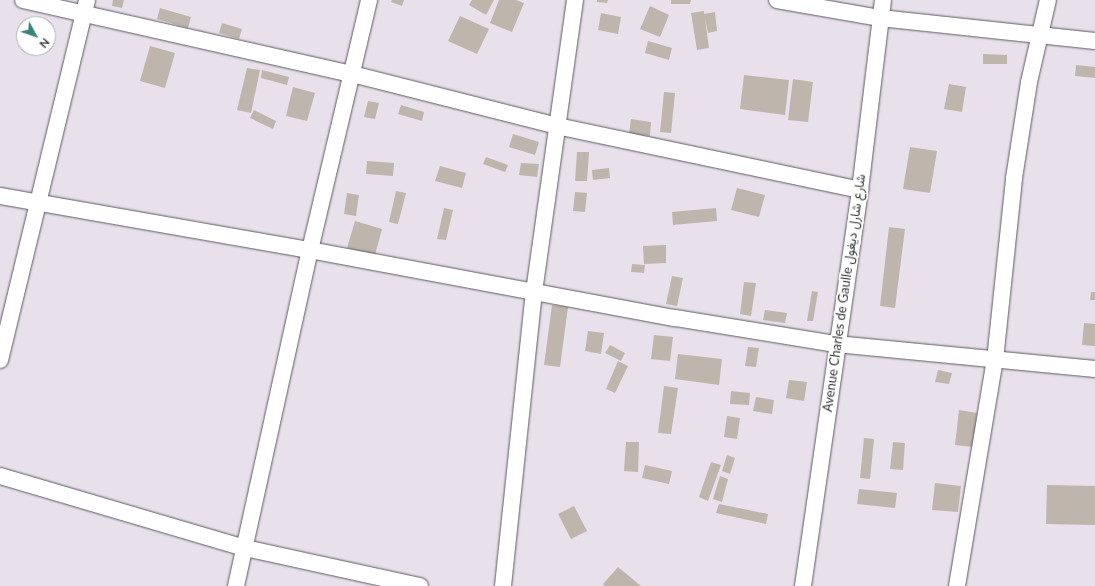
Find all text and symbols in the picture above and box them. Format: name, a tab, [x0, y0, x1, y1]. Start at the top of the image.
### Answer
north arrow	[16, 16, 56, 56]
text: N	[37, 36, 53, 51]
street label: Avenue Charles de Gaulle شارع شارل ديغول	[820, 173, 868, 413]

